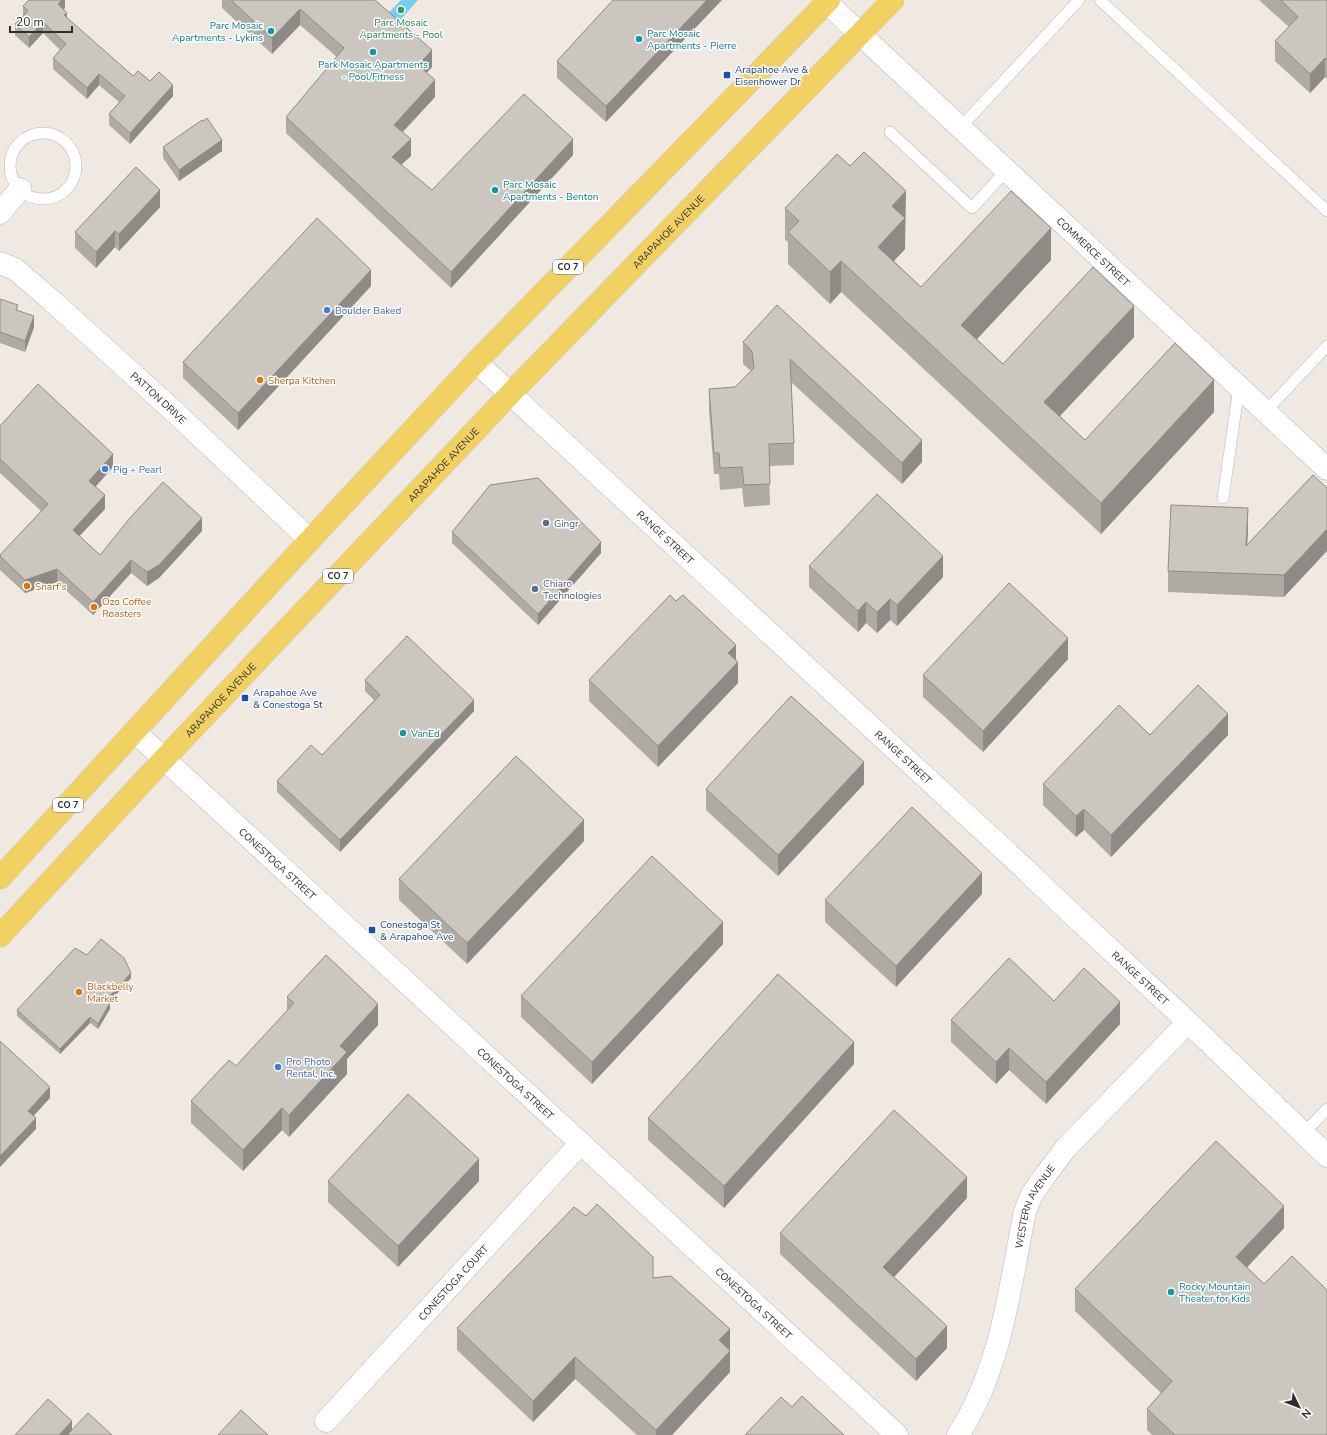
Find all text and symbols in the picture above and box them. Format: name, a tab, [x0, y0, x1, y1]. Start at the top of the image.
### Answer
marker: Parc Mosaic Apartments - Pool	[396, 5, 406, 15]
scale bar	[10, 8, 72, 34]
text: 20 m	[16, 14, 44, 30]
place label: Parc Mosaic Apartments - Pool	[359, 16, 443, 42]
place label: Parc Mosaic Apartments - Lykins	[172, 19, 263, 45]
marker: Parc Mosaic Apartments - Lykins	[266, 26, 276, 36]
place label: Parc Mosaic Apartments - Pierre	[647, 27, 736, 53]
marker: Parc Mosaic Apartments - Pierre	[634, 34, 644, 44]
marker: Park Mosaic Apartments - Pool/Fitness	[368, 47, 378, 57]
place label: Park Mosaic Apartments - Pool/Fitness	[318, 58, 428, 84]
place label: Arapahoe Ave & Eisenhower Dr	[735, 63, 808, 89]
marker: Arapahoe Ave & Eisenhower Dr	[722, 70, 732, 80]
place label: Parc Mosaic Apartments - Benton	[503, 178, 598, 204]
marker: Parc Mosaic Apartments - Benton	[490, 185, 500, 195]
street label: ARAPAHOE AVENUE	[630, 192, 708, 272]
street label: COMMERCE STREET	[1053, 215, 1132, 290]
road number: CO 7	[553, 260, 583, 274]
place label: Boulder Baked	[335, 304, 401, 318]
marker: Boulder Baked	[322, 305, 332, 315]
street label: PATTON DRIVE	[127, 369, 189, 427]
place label: Sherpa Kitchen	[268, 374, 336, 388]
marker: Sherpa Kitchen	[255, 375, 265, 385]
street label: ARAPAHOE AVENUE	[405, 425, 483, 506]
place label: Pig + Pearl	[113, 463, 162, 477]
marker: Pig + Pearl	[100, 464, 110, 474]
street label: RANGE STREET	[633, 508, 697, 568]
place label: Gingr	[554, 517, 579, 531]
marker: Gingr	[541, 518, 551, 528]
road number: CO 7	[323, 569, 353, 583]
place label: Chiaro Technologies	[543, 577, 602, 603]
place label: Snarf's	[35, 580, 67, 594]
marker: Snarf's	[22, 581, 32, 591]
marker: Chiaro Technologies	[530, 584, 540, 594]
place label: Ozo Coffee Roasters	[102, 595, 151, 621]
marker: Ozo Coffee Roasters	[89, 602, 99, 612]
street label: ARAPAHOE AVENUE	[182, 660, 260, 741]
place label: Arapahoe Ave & Conestoga St	[253, 686, 323, 712]
marker: Arapahoe Ave & Conestoga St	[240, 693, 250, 703]
place label: VanEd	[410, 727, 440, 741]
marker: VanEd	[398, 728, 408, 738]
street label: RANGE STREET	[871, 728, 935, 788]
road number: CO 7	[53, 798, 83, 812]
street label: CONESTOGA STREET	[235, 825, 318, 903]
place label: Conestoga St & Arapahoe Ave	[380, 918, 453, 944]
marker: Conestoga St & Arapahoe Ave	[367, 925, 377, 935]
street label: RANGE STREET	[1108, 948, 1171, 1009]
place label: Blackbelly Market	[87, 980, 135, 1006]
marker: Blackbelly Market	[74, 987, 84, 997]
street label: CONESTOGA STREET	[474, 1045, 557, 1123]
place label: Pro Photo Rental, Inc.	[286, 1055, 336, 1081]
marker: Pro Photo Rental, Inc.	[273, 1062, 283, 1072]
street label: WESTERN AVENUE	[1012, 1162, 1059, 1250]
street label: CONESTOGA COURT	[416, 1242, 492, 1324]
street label: CONESTOGA STREET	[712, 1265, 795, 1343]
place label: Rocky Mountain Theater for Kids	[1179, 1280, 1251, 1306]
marker: Rocky Mountain Theater for Kids	[1166, 1287, 1176, 1297]
north arrow	[1279, 1387, 1319, 1427]
text: N	[1298, 1405, 1314, 1422]

